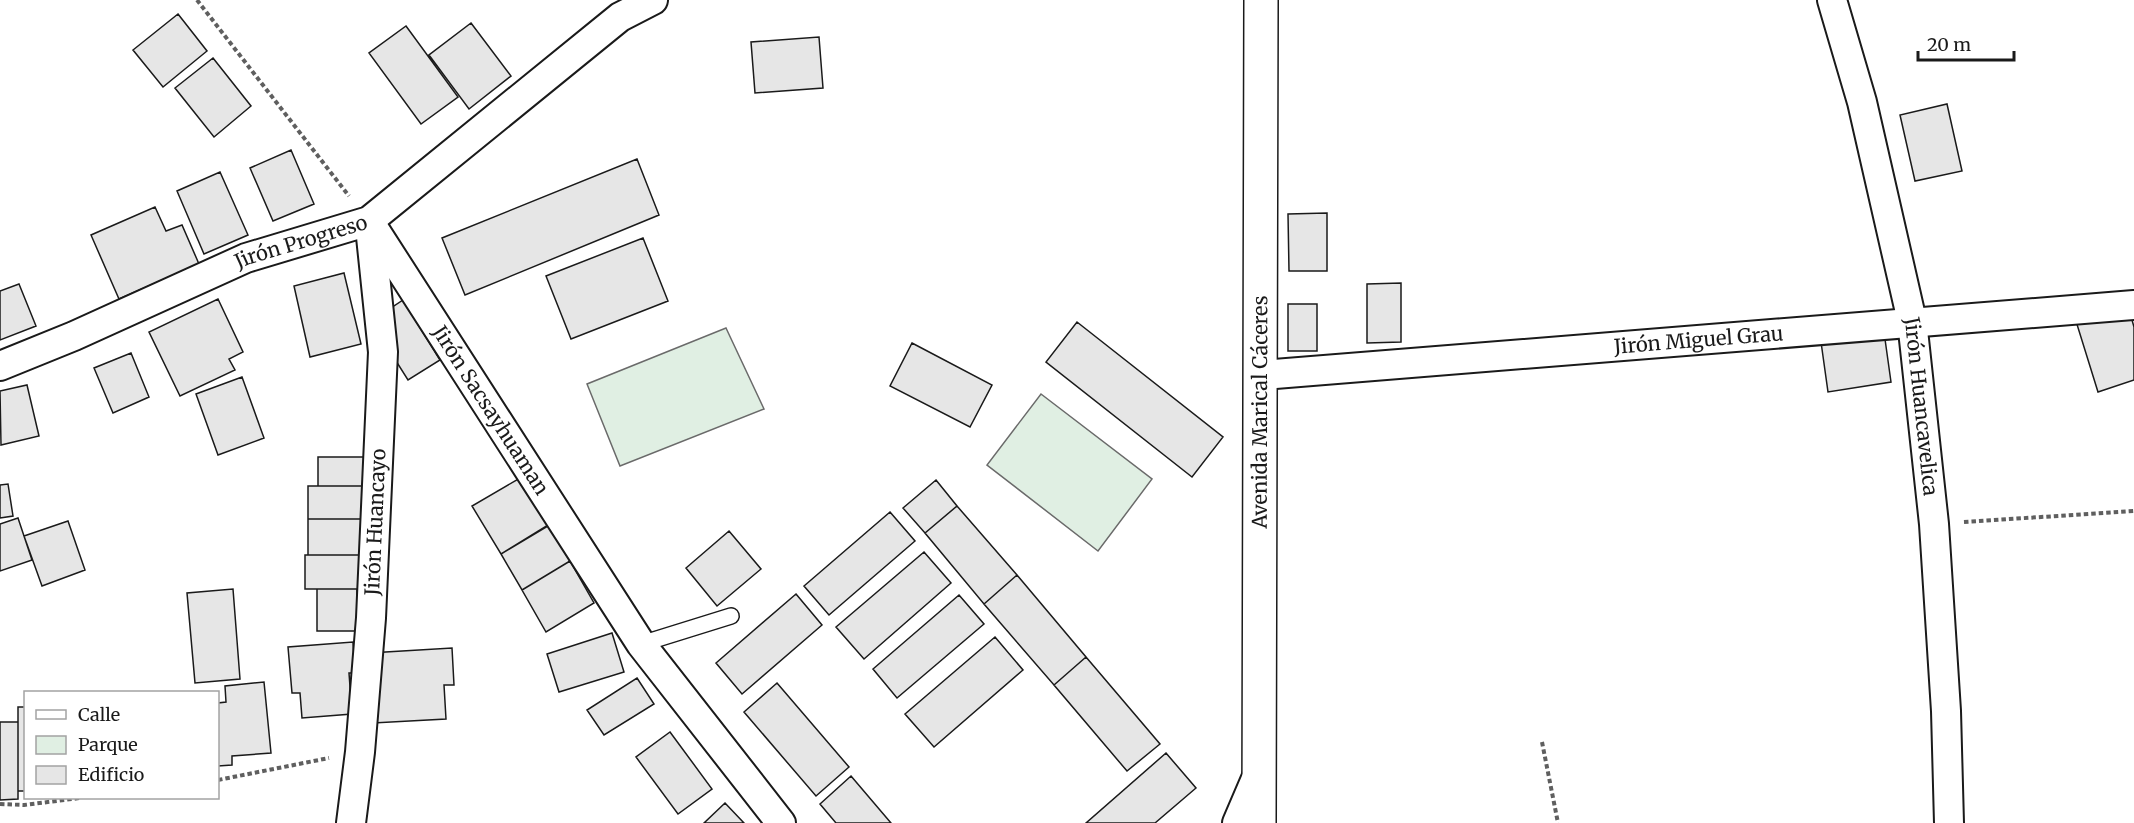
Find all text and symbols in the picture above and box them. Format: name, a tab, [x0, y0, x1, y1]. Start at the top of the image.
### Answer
scale bar	[1918, 24, 2014, 62]
text: 20 m	[1927, 33, 1971, 56]
street label: Jirón Progreso	[229, 209, 370, 274]
street label: Avenida Marical Cáceres	[1247, 295, 1272, 530]
street label: Jirón Huancavelica	[1899, 314, 1944, 497]
street label: Jirón Sacsayhuaman	[427, 320, 555, 499]
street label: Jirón Miguel Grau	[1612, 320, 1784, 359]
street label: Jirón Huancayo	[359, 448, 391, 597]
legend	[24, 691, 219, 799]
text: Calle	[78, 703, 120, 726]
text: Parque	[78, 733, 138, 756]
text: Edificio	[78, 763, 144, 786]

